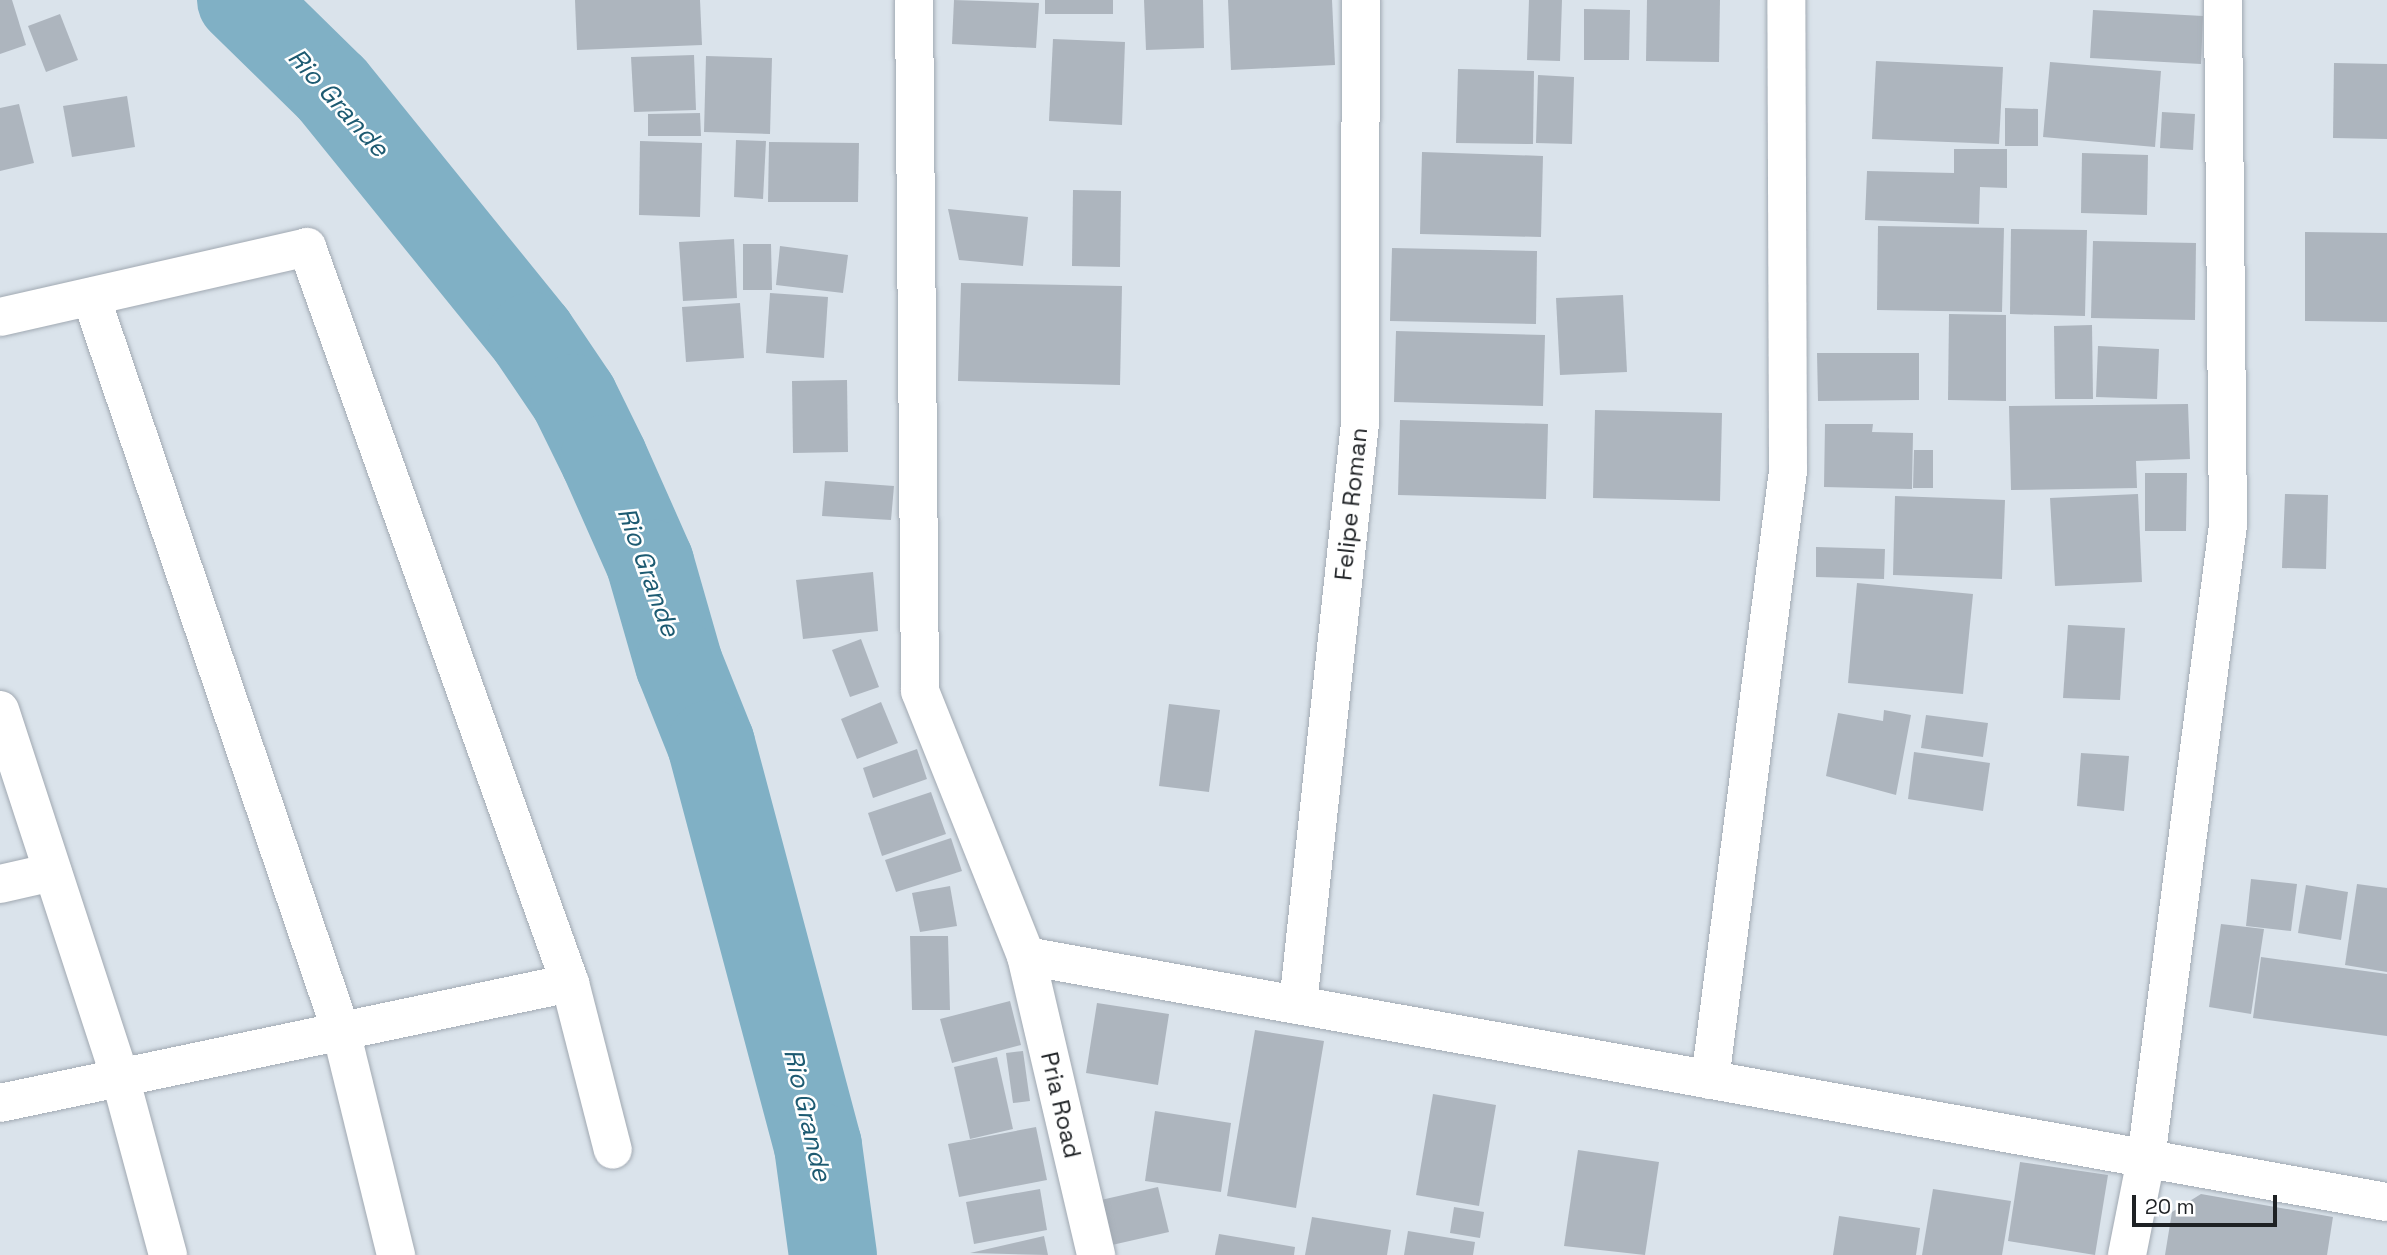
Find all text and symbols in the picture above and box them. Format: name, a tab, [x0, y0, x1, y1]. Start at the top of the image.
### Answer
water label: Rio Grande	[281, 42, 395, 164]
street label: Felipe Roman	[1329, 426, 1373, 582]
water label: Rio Grande	[610, 503, 686, 641]
water label: Rio Grande	[777, 1046, 837, 1184]
street label: Pria Road	[1035, 1049, 1087, 1161]
scale bar	[2135, 1182, 2280, 1226]
text: 20 m	[2145, 1193, 2195, 1220]

